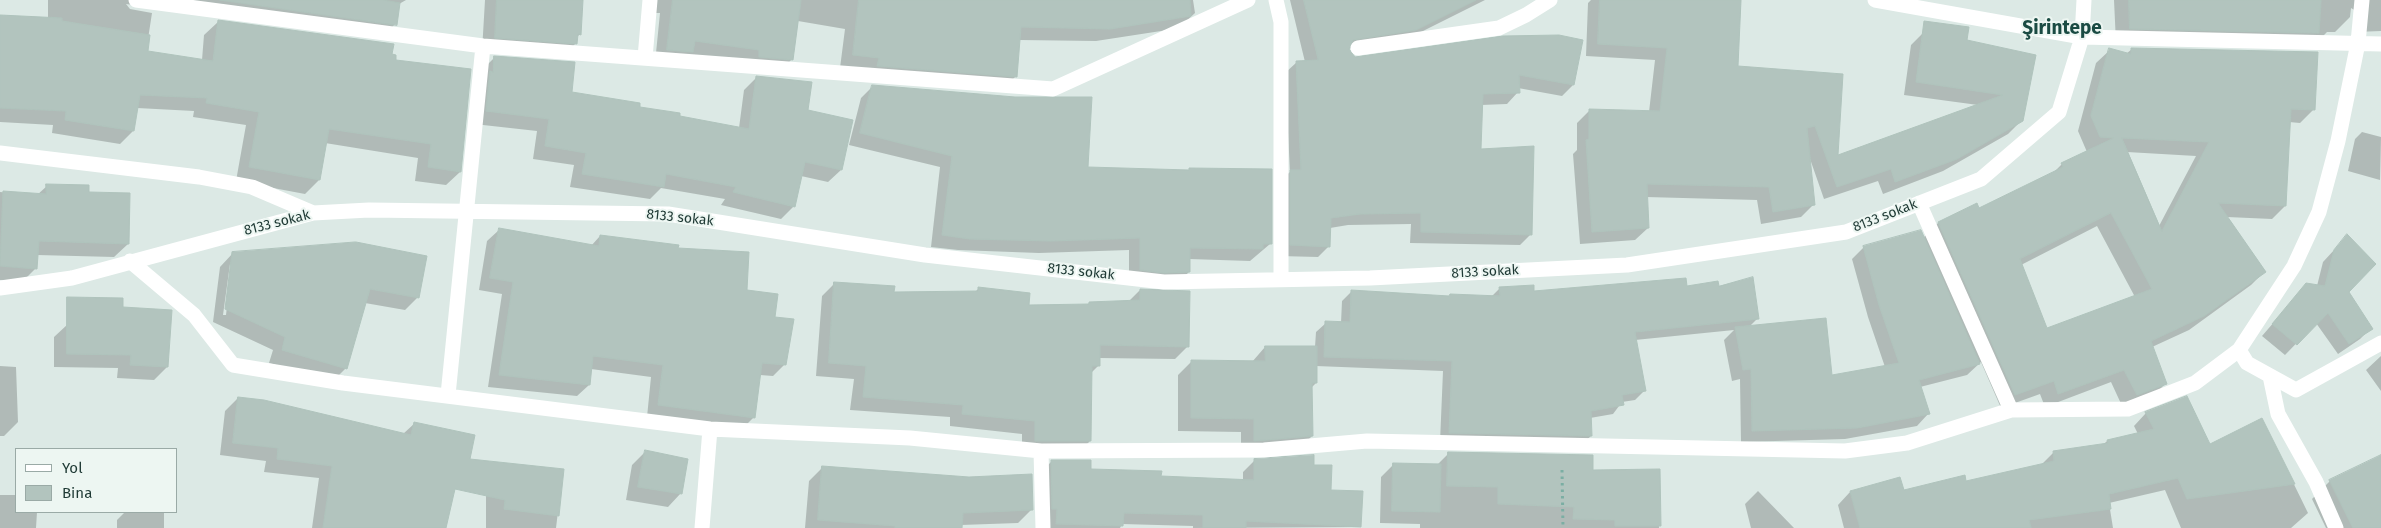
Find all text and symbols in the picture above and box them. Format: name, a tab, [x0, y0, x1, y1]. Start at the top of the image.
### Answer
district label: Şirintepe	[2022, 18, 2102, 40]
street label: 8133 sokak	[1850, 196, 1920, 236]
street label: 8133 sokak	[646, 206, 714, 230]
street label: 8133 sokak	[242, 207, 312, 239]
street label: 8133 sokak	[1047, 260, 1115, 284]
street label: 8133 sokak	[1451, 262, 1519, 282]
legend	[15, 448, 178, 513]
text: Yol	[62, 459, 83, 477]
text: Bina	[62, 484, 92, 502]

